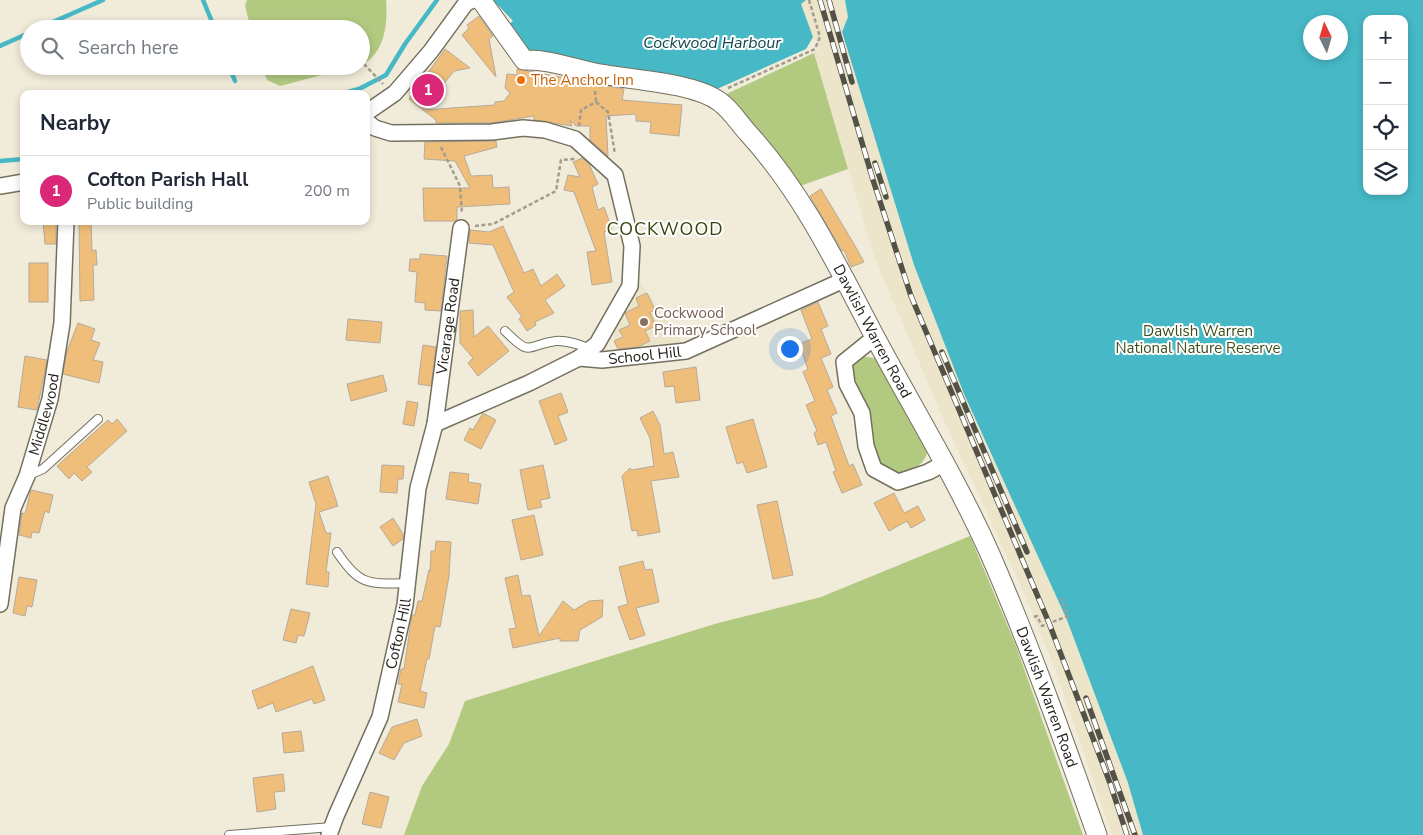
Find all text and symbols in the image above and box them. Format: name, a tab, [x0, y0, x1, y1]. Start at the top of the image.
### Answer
north arrow	[1303, 15, 1348, 60]
map controls	[1363, 15, 1408, 195]
button: +	[1363, 15, 1408, 60]
search box	[20, 20, 370, 75]
water label: Cockwood Harbour	[643, 32, 782, 54]
icon: search	[38, 34, 66, 62]
text: Search here	[78, 35, 179, 61]
button: −	[1363, 60, 1408, 105]
place label: The Anchor Inn	[531, 70, 634, 90]
pin: 1	[412, 71, 444, 109]
marker: The Anchor Inn	[515, 74, 527, 86]
button: locate	[1363, 105, 1408, 150]
text: Nearby	[40, 109, 110, 137]
button: layers	[1363, 150, 1408, 195]
text: Cofton Parish Hall	[87, 167, 248, 193]
text: 1	[51, 180, 61, 202]
text: 200 m	[303, 180, 350, 202]
text: Public building	[87, 193, 193, 215]
district label: COCKWOOD	[606, 217, 724, 241]
street label: Dawlish Warren Road	[829, 261, 916, 401]
street label: Vicarage Road	[432, 277, 464, 377]
place label: Cockwood Primary School	[654, 303, 757, 340]
marker: Cockwood Primary School	[638, 316, 650, 328]
park label: Dawlish Warren National Nature Reserve	[1115, 321, 1281, 358]
your location	[777, 336, 803, 362]
street label: School Hill	[607, 342, 683, 369]
street label: Middlewood	[24, 372, 64, 458]
street label: Cofton Hill	[381, 597, 416, 671]
street label: Dawlish Warren Road	[1011, 624, 1082, 770]

